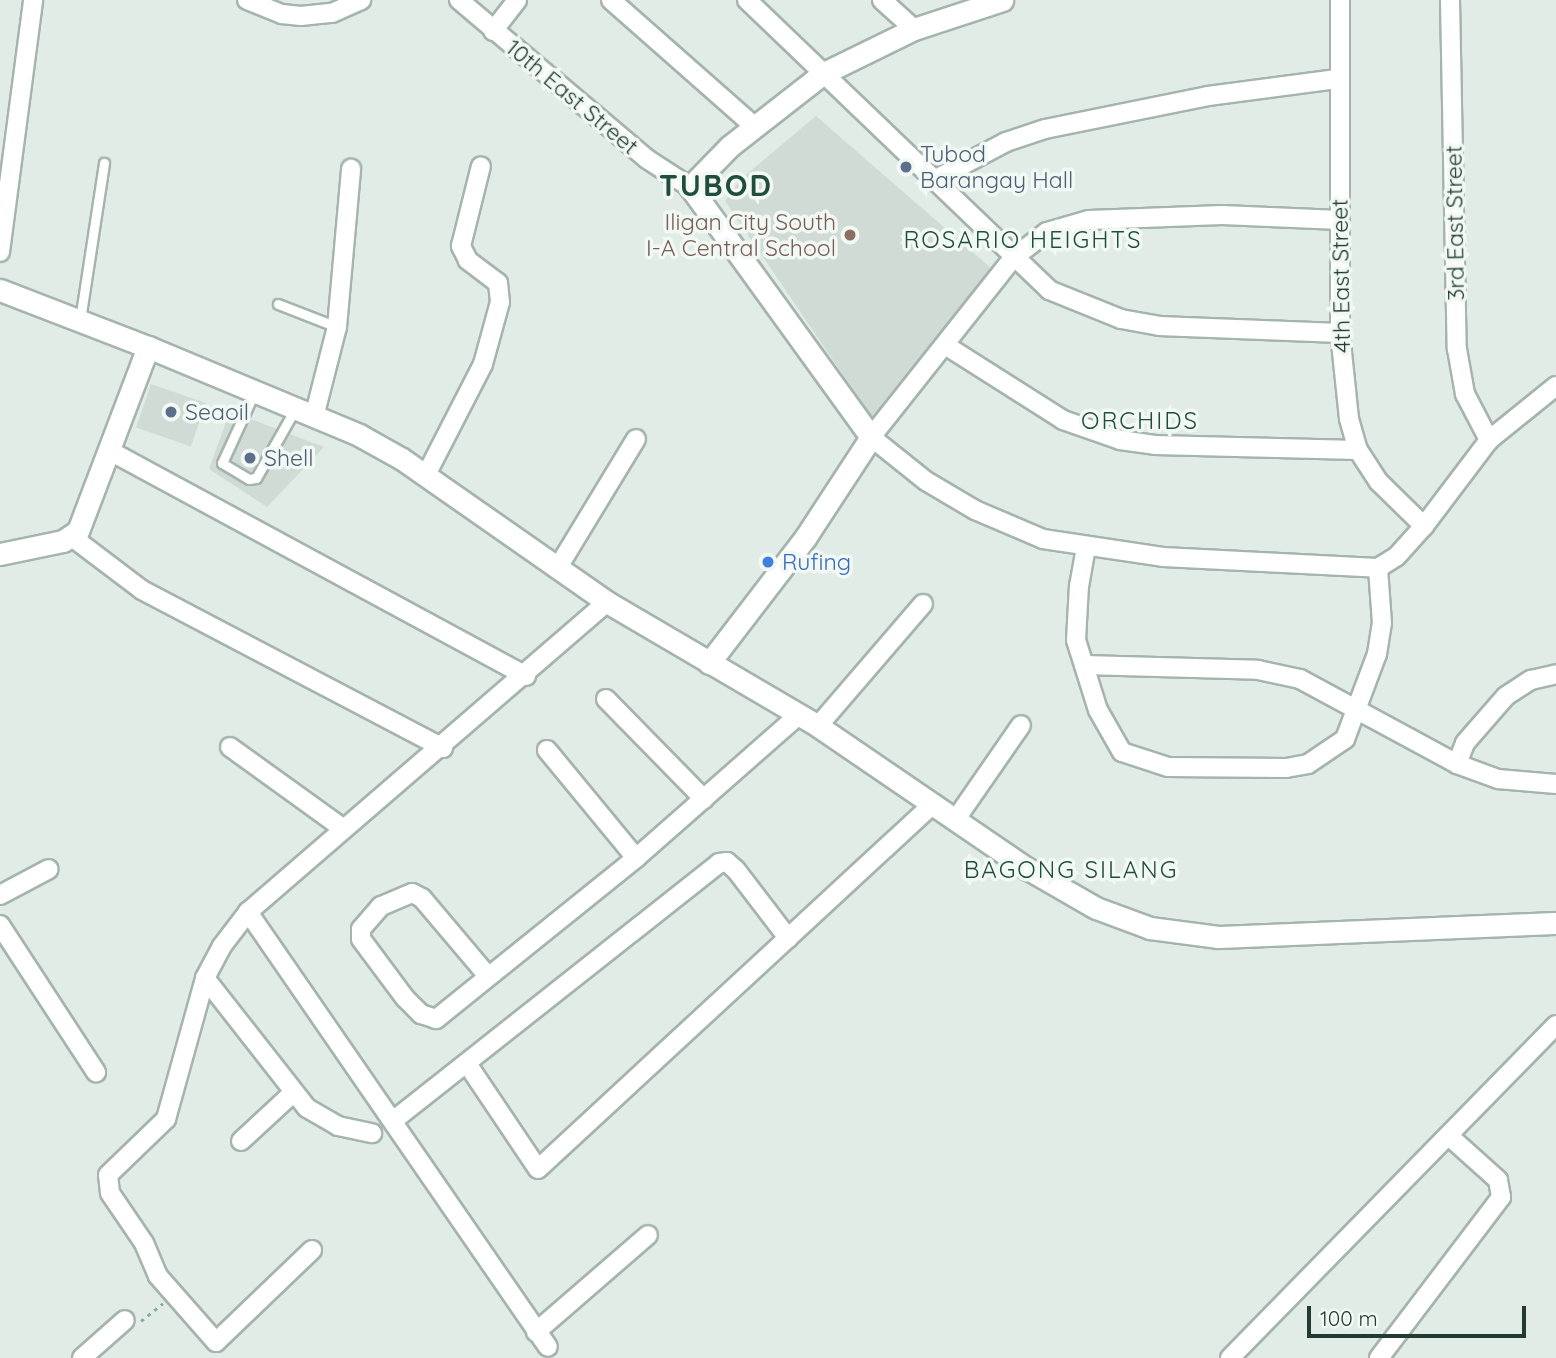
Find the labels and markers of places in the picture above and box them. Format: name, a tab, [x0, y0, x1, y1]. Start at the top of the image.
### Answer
place label: Tubod Barangay Hall	[920, 140, 1073, 194]
marker: Tubod Barangay Hall	[898, 159, 914, 175]
place label: Iligan City South I-A Central School	[646, 208, 836, 262]
marker: Iligan City South I-A Central School	[842, 227, 858, 243]
place label: Seaoil	[185, 398, 249, 426]
marker: Seaoil	[163, 404, 179, 420]
place label: Shell	[264, 444, 314, 472]
marker: Shell	[242, 450, 258, 466]
place label: Rufing	[782, 548, 851, 576]
marker: Rufing	[760, 554, 776, 570]

